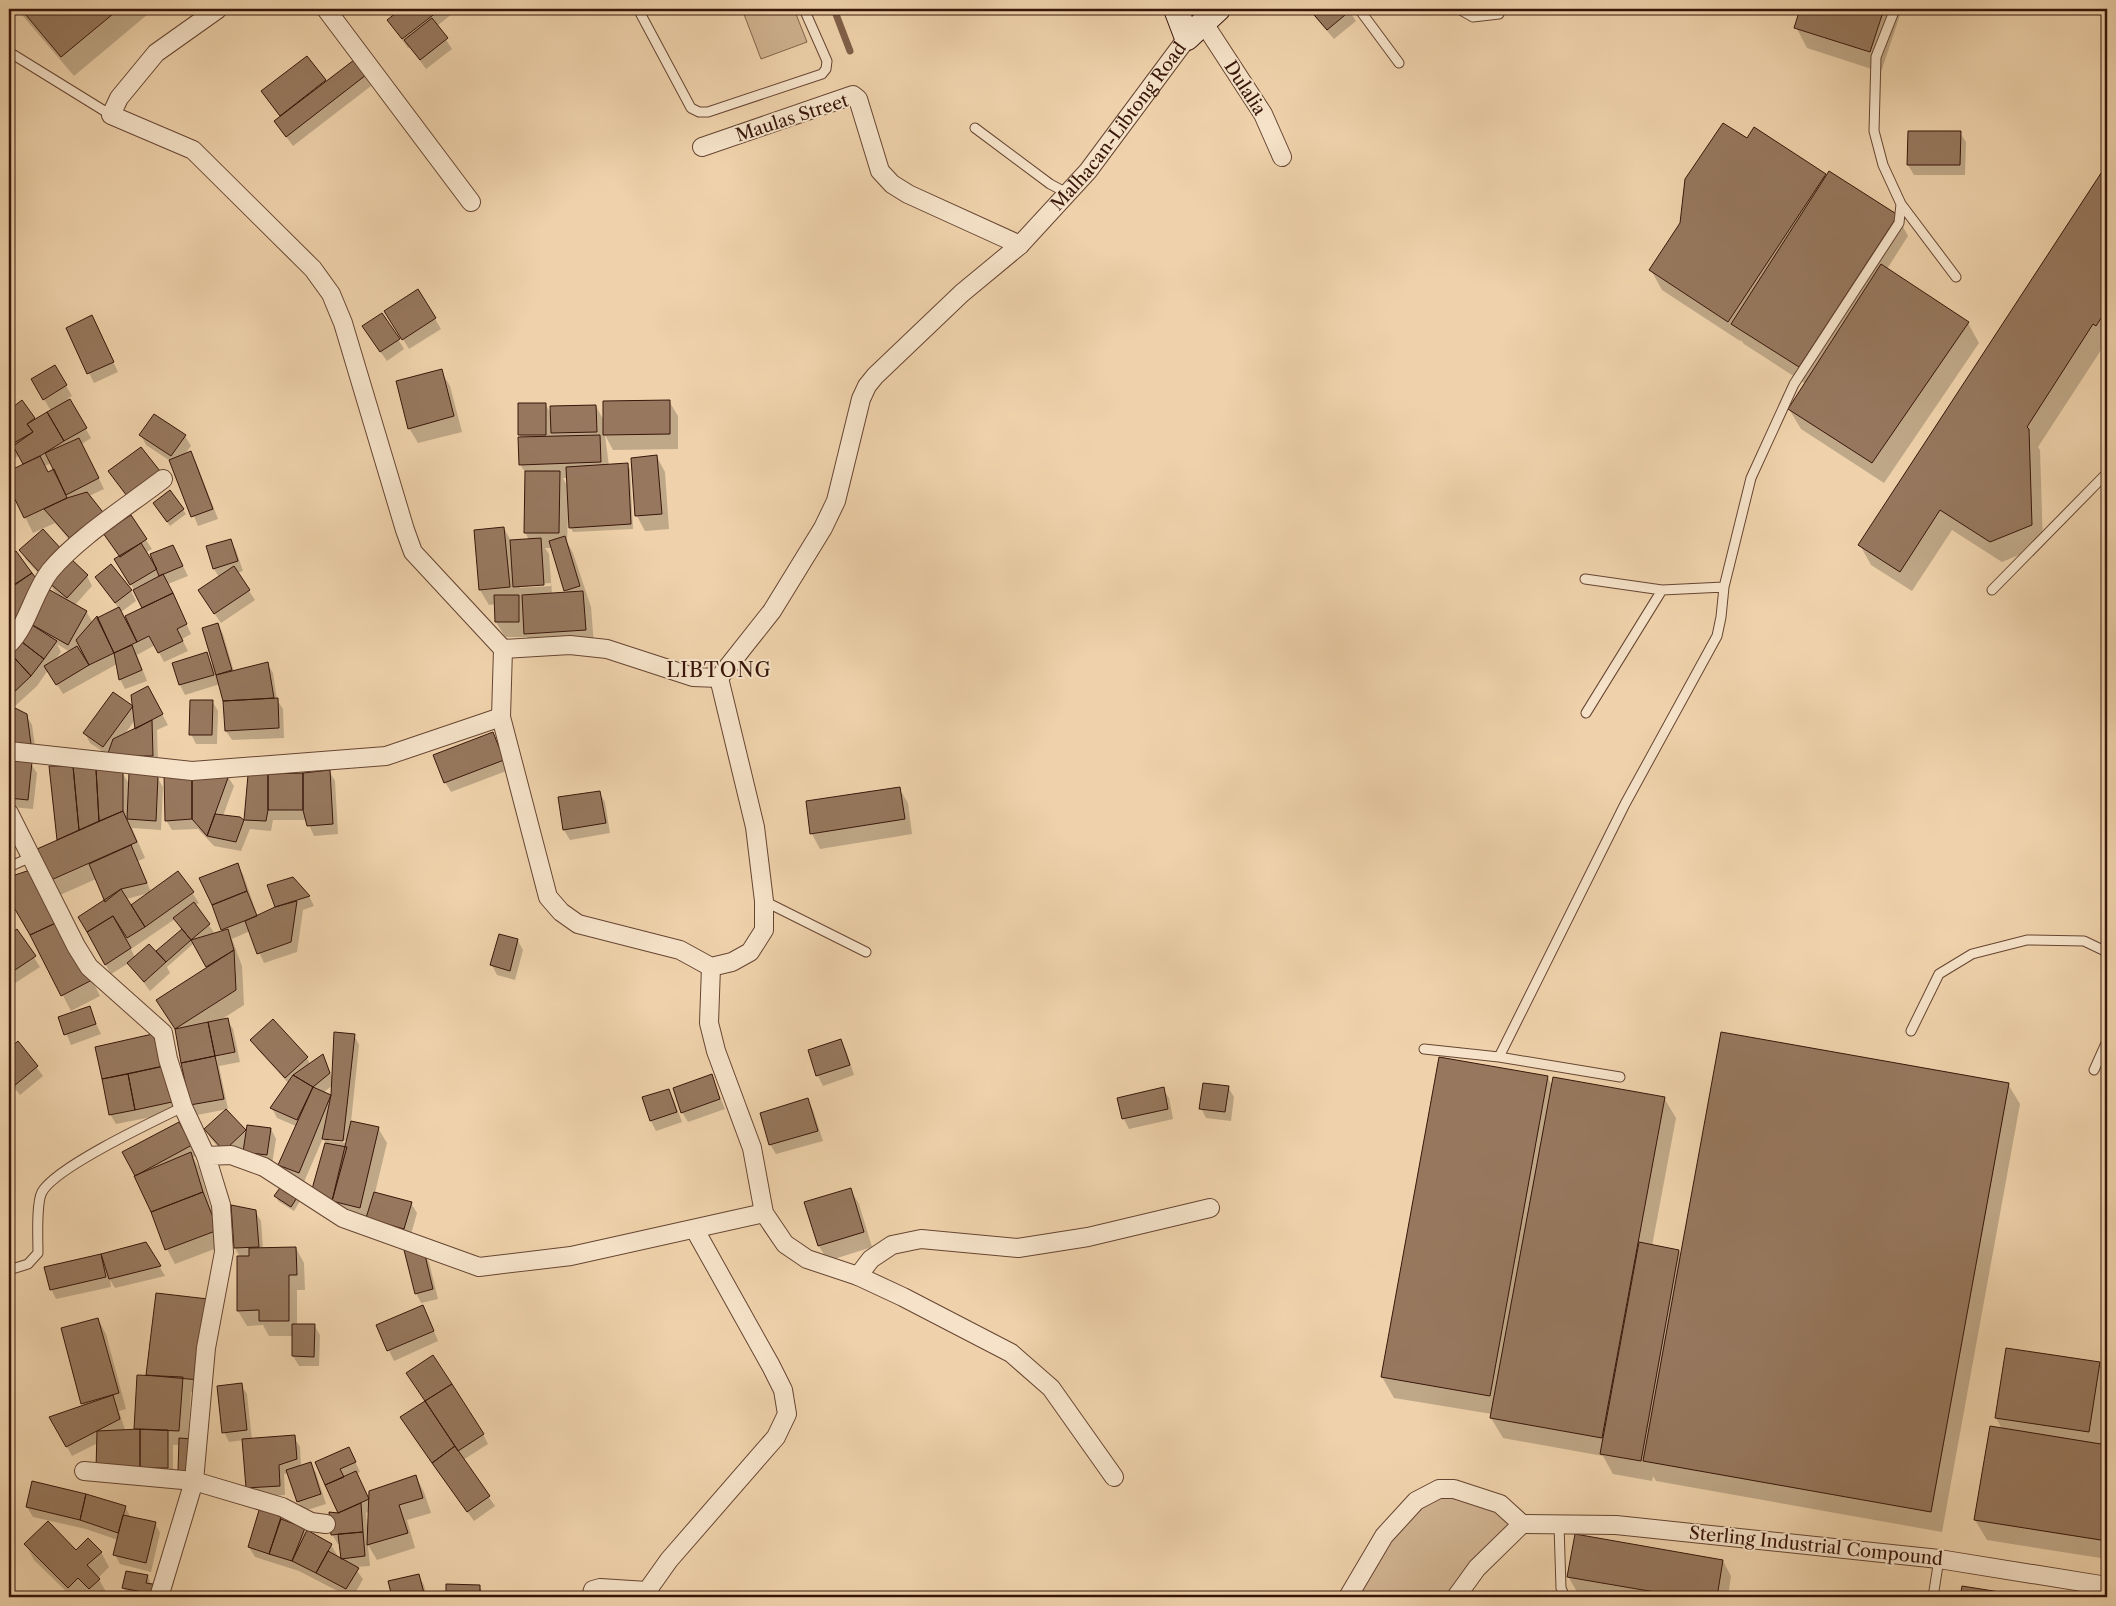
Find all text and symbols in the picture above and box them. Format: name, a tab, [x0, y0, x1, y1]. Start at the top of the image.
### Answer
street label: Malhacan-Libtong Road	[1046, 38, 1191, 215]
street label: Dulalia	[1219, 56, 1271, 120]
street label: Maulas Street	[733, 89, 852, 147]
district label: LIBTONG	[666, 658, 772, 682]
street label: Sterling Industrial Compound	[1688, 1522, 1944, 1570]

